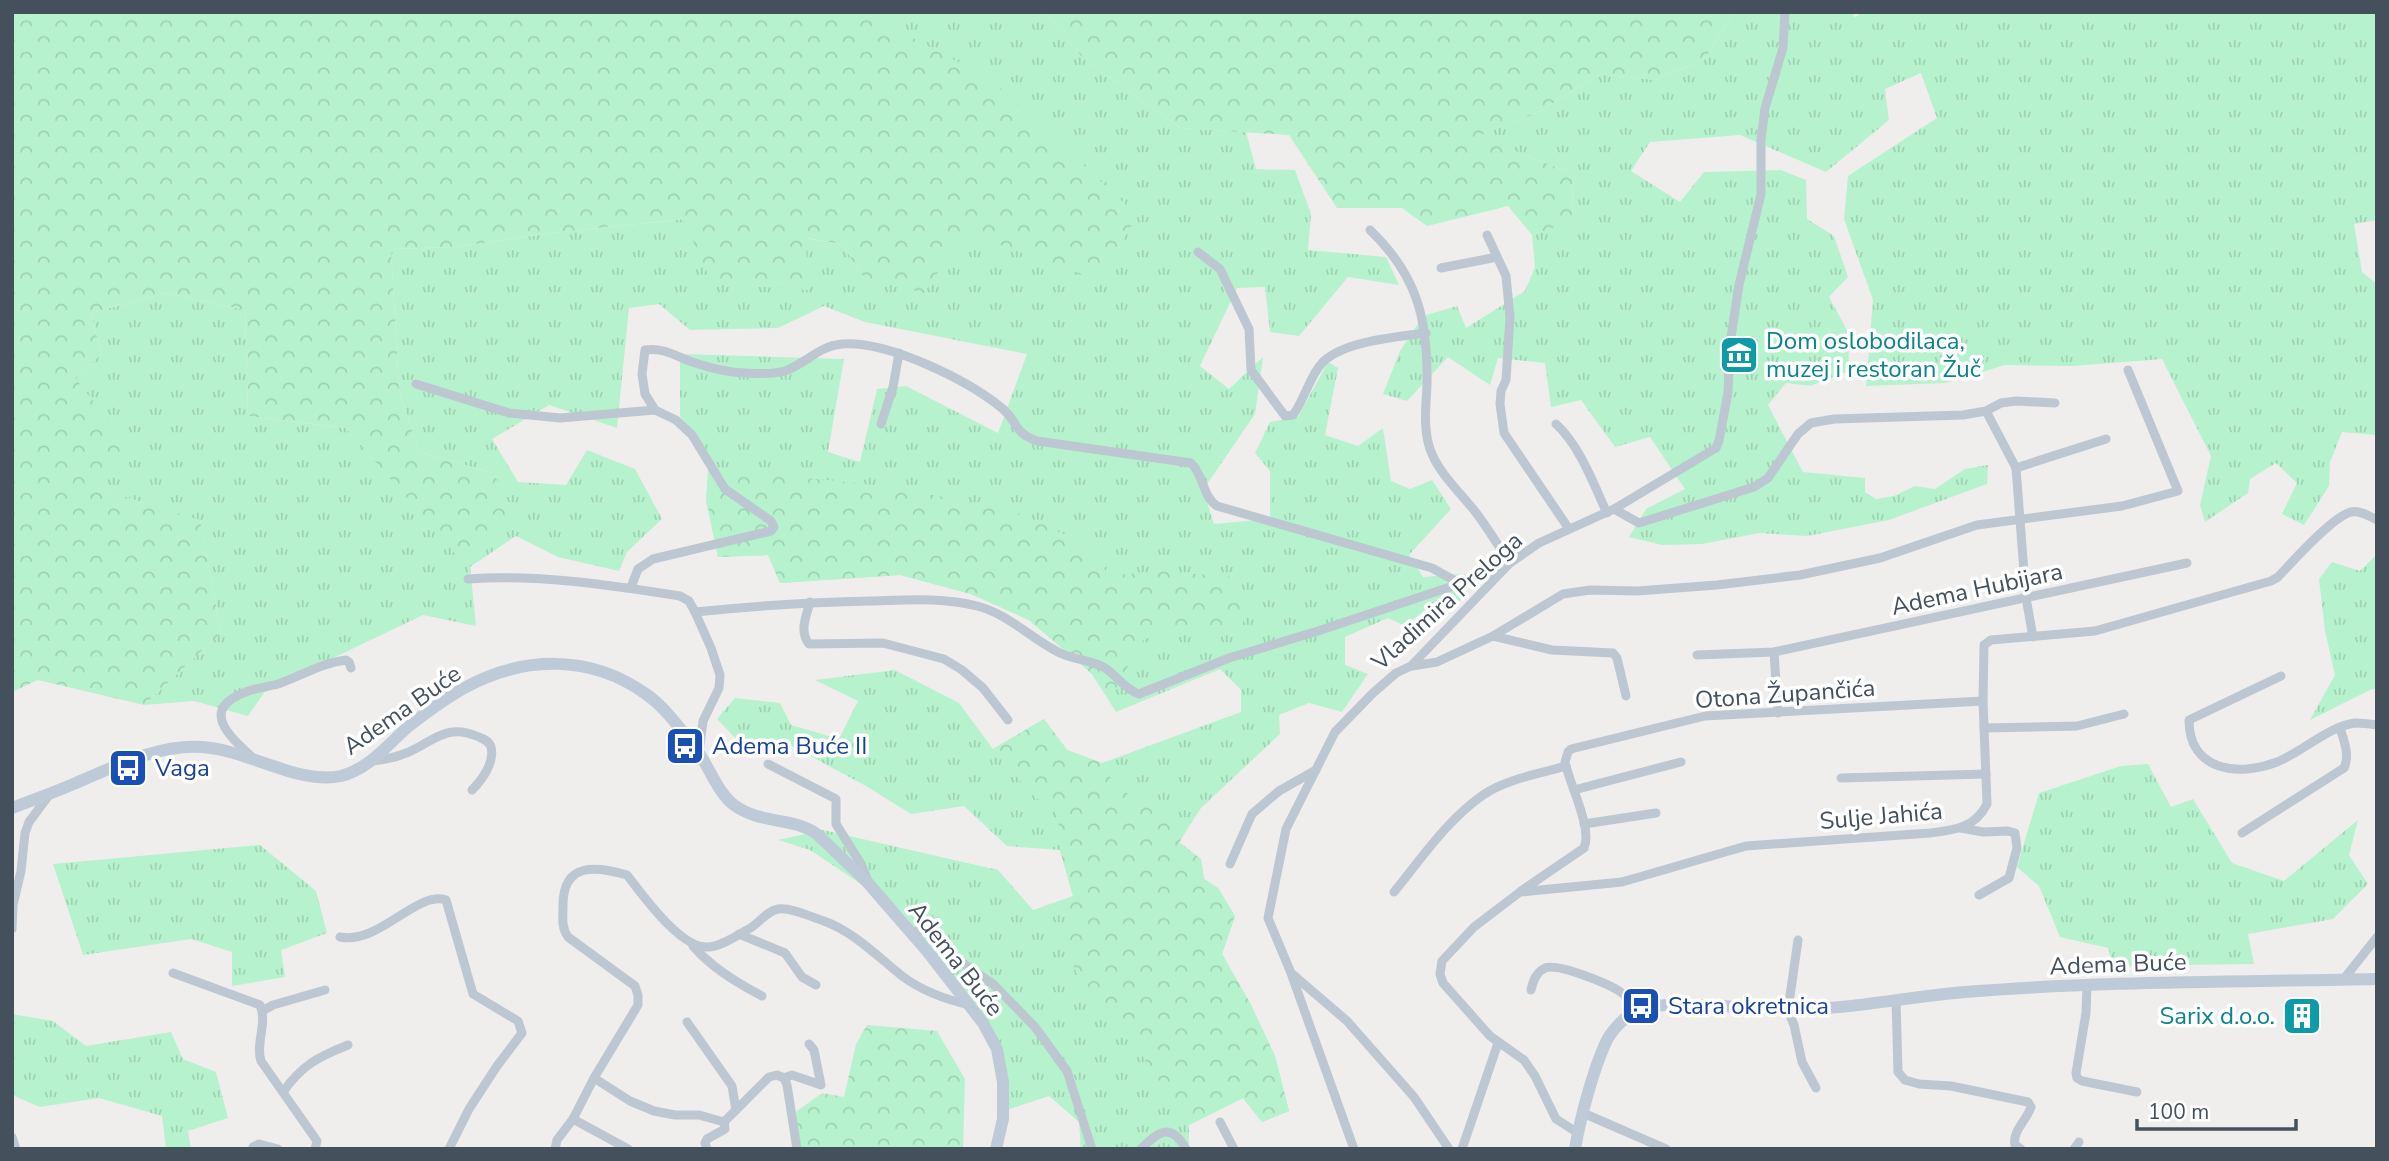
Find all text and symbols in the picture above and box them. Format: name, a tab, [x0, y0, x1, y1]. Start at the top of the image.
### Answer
place label: Dom oslobodilaca, muzej i restoran Žuč	[1766, 325, 1981, 385]
museum icon: Dom oslobodilaca, muzej i restoran Žuč	[1718, 334, 1760, 376]
street label: Vladimira Preloga	[1364, 525, 1529, 678]
street label: Adema Hubijara	[1888, 555, 2066, 623]
street label: Adema Buće	[337, 658, 467, 762]
street label: Otona Župančića	[1694, 672, 1876, 716]
bus stop icon: Adema Buće II	[664, 725, 706, 767]
place label: Adema Buće II	[712, 730, 867, 762]
bus stop icon: Vaga	[107, 747, 149, 789]
place label: Vaga	[154, 752, 210, 784]
street label: Sulje Jahića	[1818, 795, 1944, 837]
street label: Adema Buće	[901, 895, 1011, 1023]
street label: Adema Buće	[2049, 946, 2187, 982]
bus stop icon: Stara okretnica	[1620, 985, 1662, 1027]
place label: Stara okretnica	[1668, 990, 1829, 1022]
building icon: Sarix d.o.o.	[2281, 995, 2323, 1037]
place label: Sarix d.o.o.	[2160, 1000, 2275, 1032]
scale bar	[2137, 1088, 2296, 1132]
text: 100 m	[2148, 1098, 2209, 1126]

